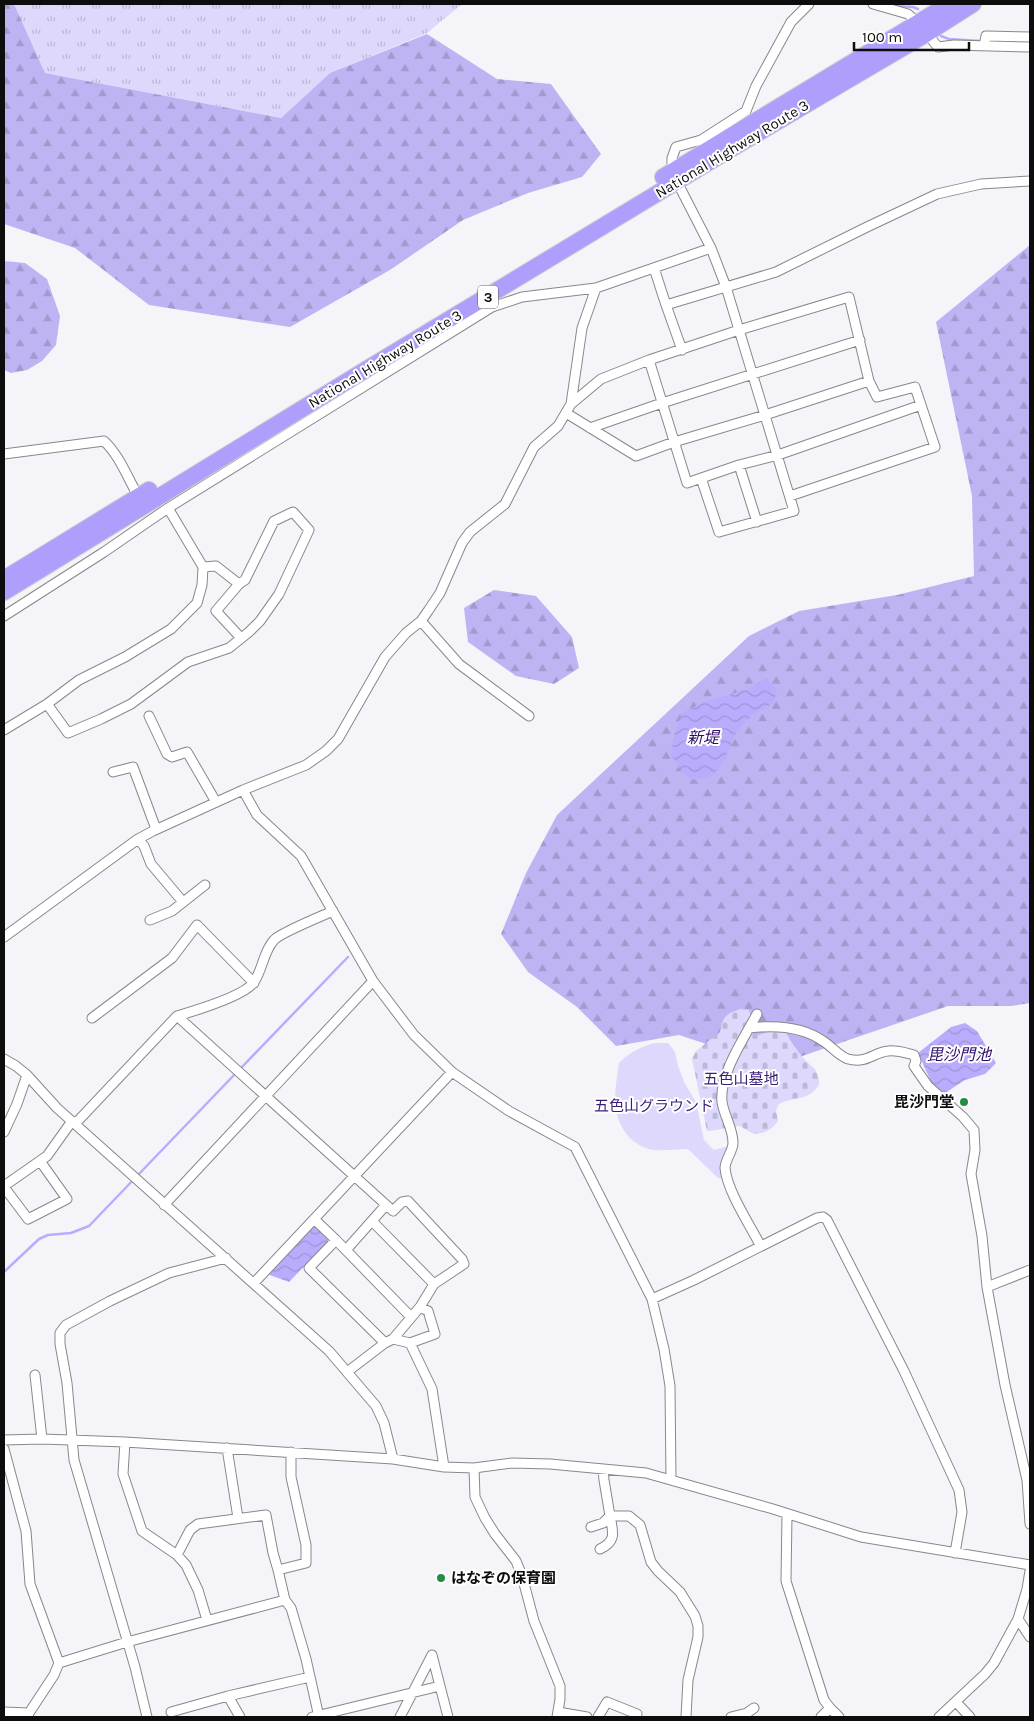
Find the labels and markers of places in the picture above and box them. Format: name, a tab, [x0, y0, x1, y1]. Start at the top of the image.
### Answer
place label: 毘沙門堂	[894, 1093, 954, 1111]
marker: 毘沙門堂	[958, 1096, 970, 1108]
place label: はなぞの保育園	[451, 1569, 556, 1587]
marker: はなぞの保育園	[435, 1572, 447, 1584]

